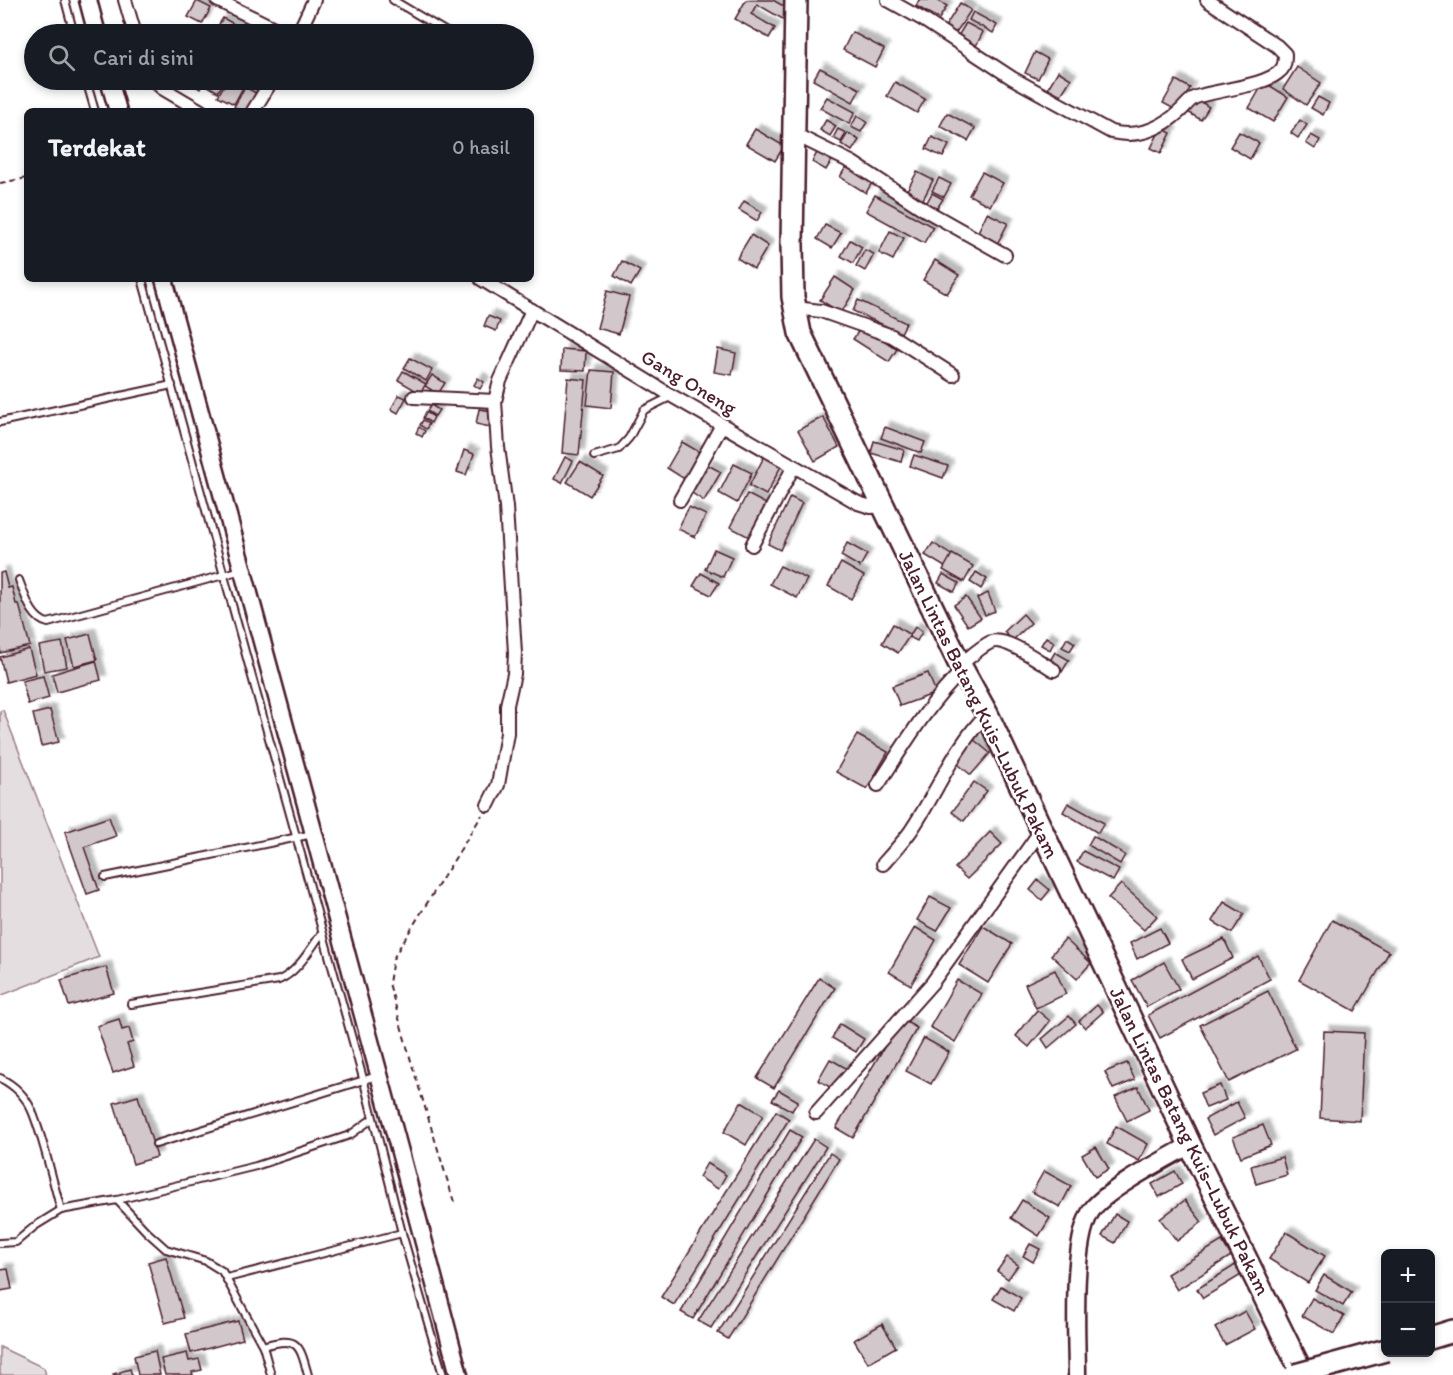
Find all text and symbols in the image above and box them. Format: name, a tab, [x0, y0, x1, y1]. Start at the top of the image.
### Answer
search box	[24, 24, 534, 90]
icon: search	[45, 41, 78, 74]
text: Cari di sini	[93, 44, 194, 71]
text: Terdekat	[48, 131, 146, 163]
text: 0 hasil	[452, 135, 510, 159]
street label: Gang Oneng	[637, 344, 742, 420]
street label: Jalan Lintas Batang Kuis–Lubuk Pakam	[894, 546, 1064, 862]
street label: Jalan Lintas Batang Kuis–Lubuk Pakam	[1105, 983, 1275, 1299]
map controls	[1381, 1249, 1435, 1357]
button: +	[1381, 1249, 1435, 1303]
button: −	[1381, 1303, 1435, 1357]

